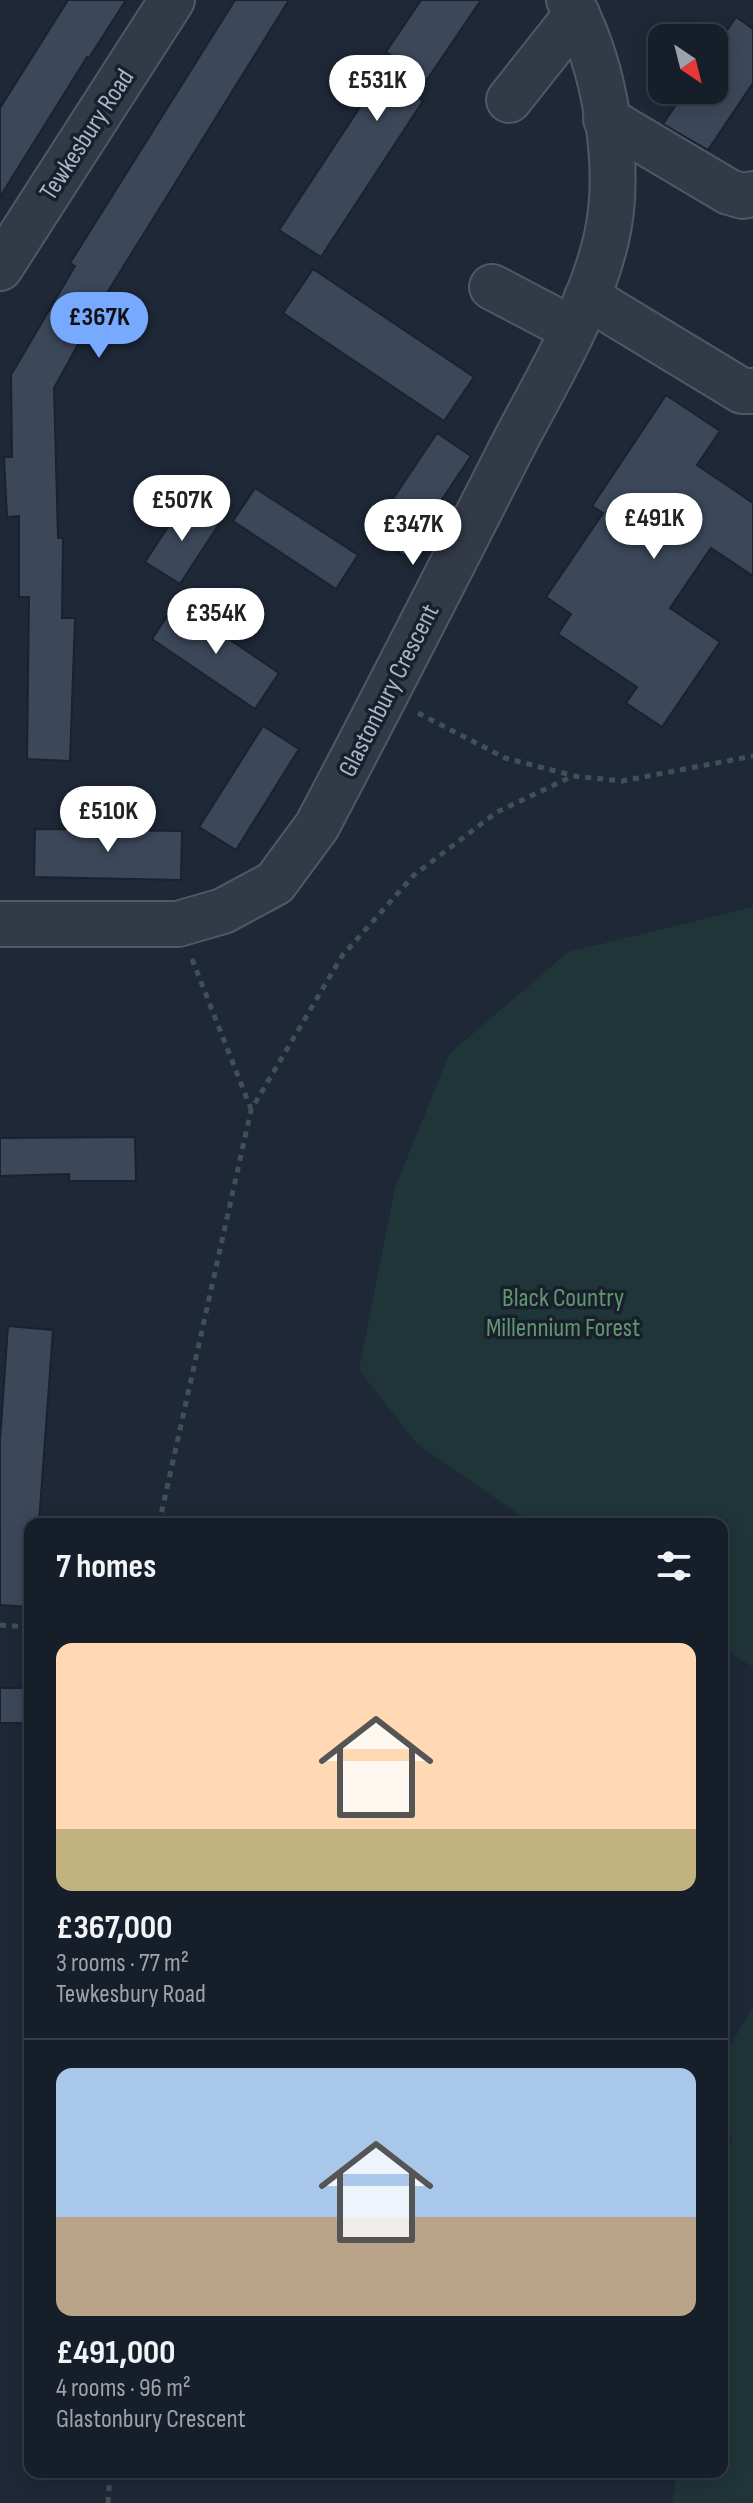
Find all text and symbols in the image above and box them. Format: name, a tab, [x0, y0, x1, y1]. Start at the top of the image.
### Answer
north arrow	[648, 24, 728, 104]
map controls	[648, 24, 728, 104]
pin: £531K	[321, 55, 433, 123]
street label: Tewkesbury Road	[33, 64, 141, 206]
text: £531K	[347, 65, 407, 96]
pin: £367K	[43, 292, 155, 360]
text: £367K	[68, 302, 130, 333]
pin: £507K	[126, 475, 238, 543]
text: £507K	[151, 485, 213, 516]
pin: £491K	[598, 493, 710, 561]
pin: £347K	[357, 499, 469, 567]
text: £491K	[624, 503, 684, 534]
text: £347K	[382, 509, 444, 540]
pin: £354K	[160, 588, 272, 656]
text: £354K	[185, 598, 247, 629]
street label: Glastonbury Crescent	[332, 599, 446, 782]
pin: £510K	[52, 786, 164, 854]
text: £510K	[78, 796, 138, 827]
park label: Black Country Millennium Forest	[486, 1283, 640, 1344]
icon: filters	[652, 1544, 696, 1588]
text: 7 homes	[56, 1546, 156, 1587]
icon: home	[304, 1695, 448, 1839]
text: £367,000	[56, 1907, 172, 1948]
text: 3 rooms · 77 m²	[56, 1948, 189, 1979]
text: Tewkesbury Road	[56, 1979, 206, 2010]
icon: home	[304, 2120, 448, 2264]
text: £491,000	[56, 2332, 175, 2373]
text: 4 rooms · 96 m²	[56, 2373, 191, 2404]
text: Glastonbury Crescent	[56, 2404, 246, 2435]

